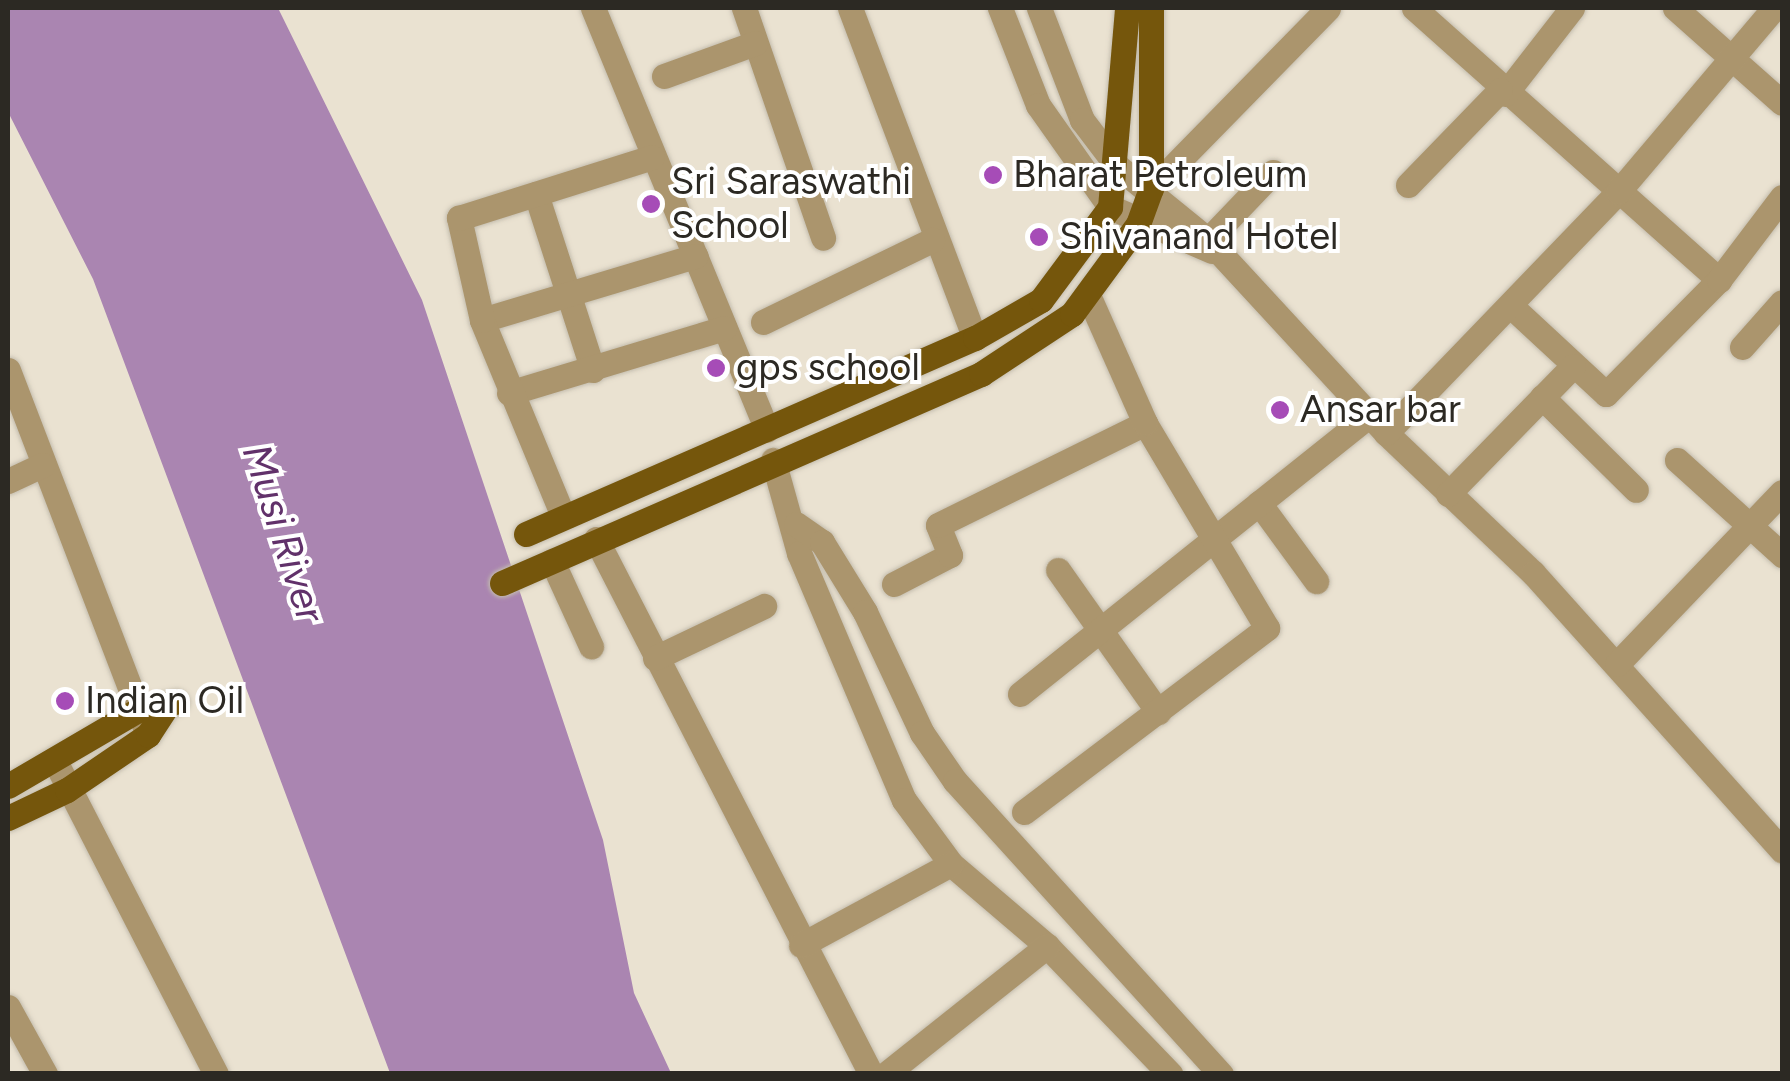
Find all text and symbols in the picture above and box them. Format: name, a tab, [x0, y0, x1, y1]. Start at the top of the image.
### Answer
place label: Bharat Petroleum	[1013, 152, 1307, 198]
place label: Sri Saraswathi School	[671, 159, 911, 248]
marker: Bharat Petroleum	[982, 164, 1004, 186]
marker: Sri Saraswathi School	[640, 193, 662, 215]
place label: Shivanand Hotel	[1059, 214, 1338, 260]
marker: Shivanand Hotel	[1028, 226, 1050, 248]
place label: gps school	[736, 345, 920, 391]
marker: gps school	[705, 357, 727, 379]
place label: Ansar bar	[1300, 387, 1461, 433]
marker: Ansar bar	[1269, 399, 1291, 421]
water label: Musi River	[233, 438, 335, 628]
place label: Indian Oil	[85, 678, 244, 724]
marker: Indian Oil	[54, 690, 76, 712]

